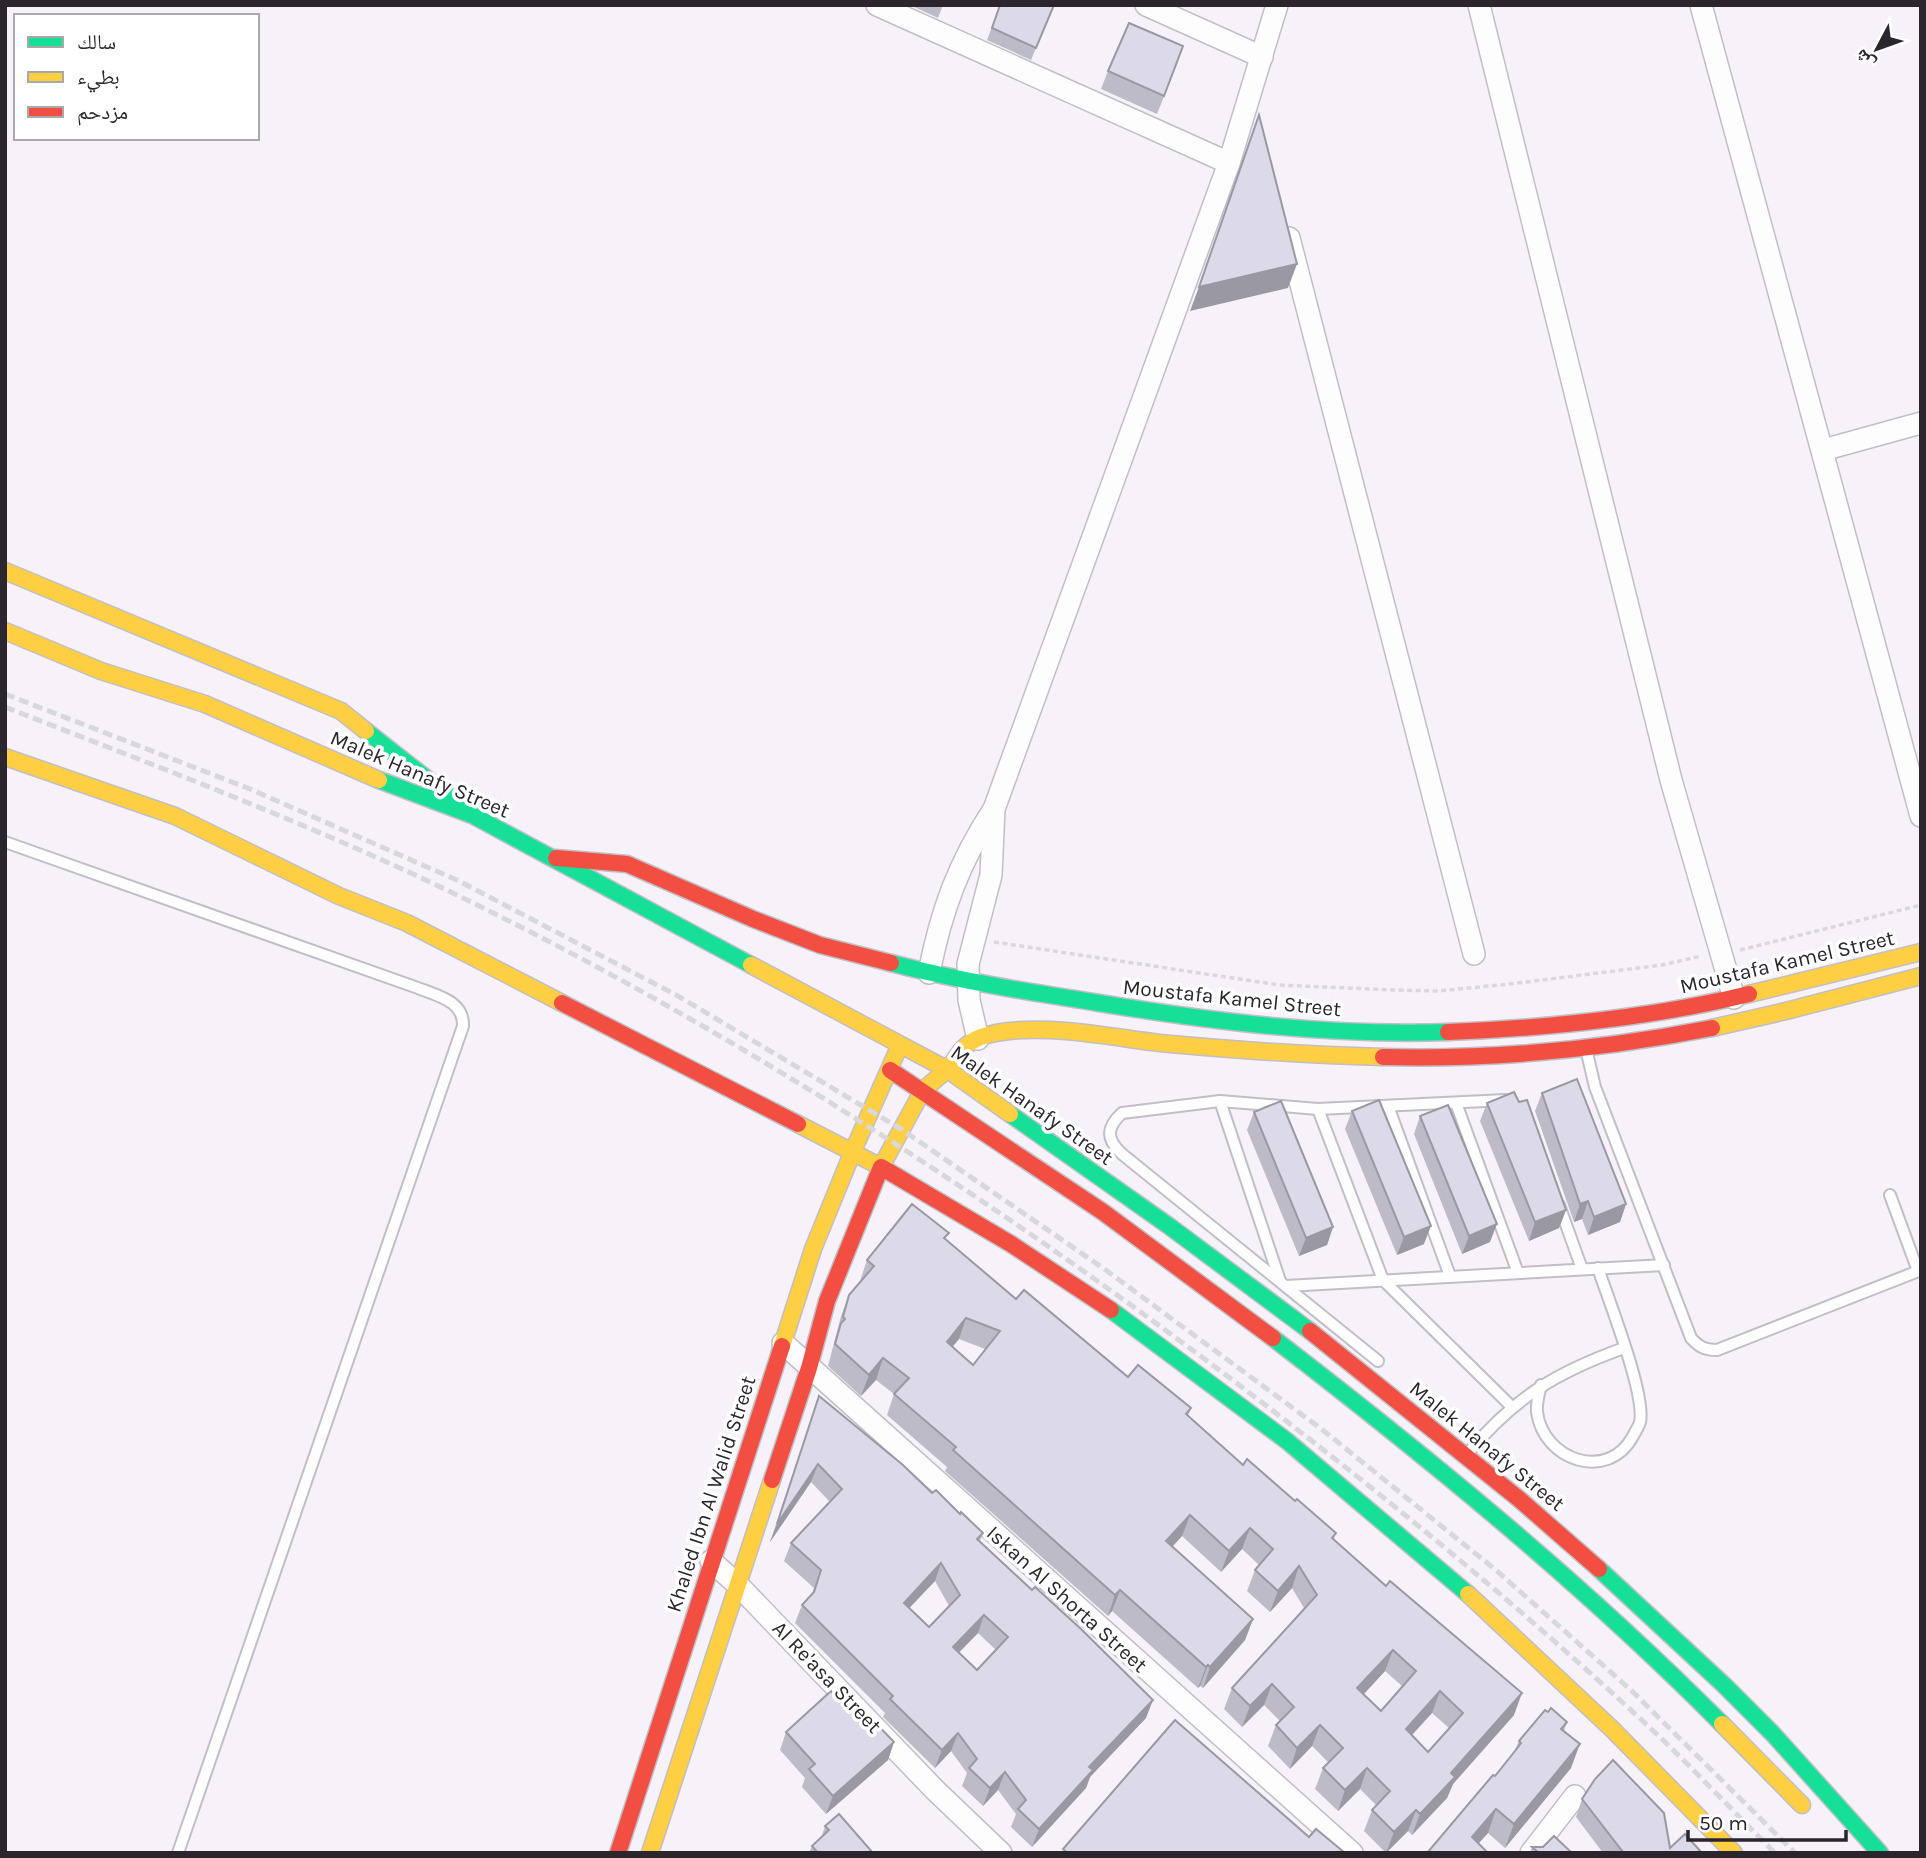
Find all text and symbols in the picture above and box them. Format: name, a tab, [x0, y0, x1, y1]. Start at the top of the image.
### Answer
legend	[14, 14, 259, 140]
north arrow	[1842, 14, 1912, 84]
text: سالك	[77, 30, 116, 54]
text: ش	[1850, 45, 1880, 74]
text: بطيء	[77, 65, 120, 93]
text: مزدحم	[77, 100, 128, 126]
street label: Malek Hanafy Street	[327, 725, 513, 823]
street label: Moustafa Kamel Street	[1677, 926, 1897, 998]
street label: Moustafa Kamel Street	[1122, 975, 1342, 1021]
street label: Malek Hanafy Street	[946, 1040, 1118, 1170]
street label: Khaled Ibn Al Walid Street	[661, 1373, 761, 1615]
street label: Malek Hanafy Street	[1405, 1376, 1569, 1516]
street label: Iskan Al Shorta Street	[982, 1521, 1152, 1677]
street label: Al Re'asa Street	[768, 1616, 886, 1738]
scale bar	[1688, 1798, 1846, 1842]
text: 50 m	[1699, 1811, 1748, 1835]

